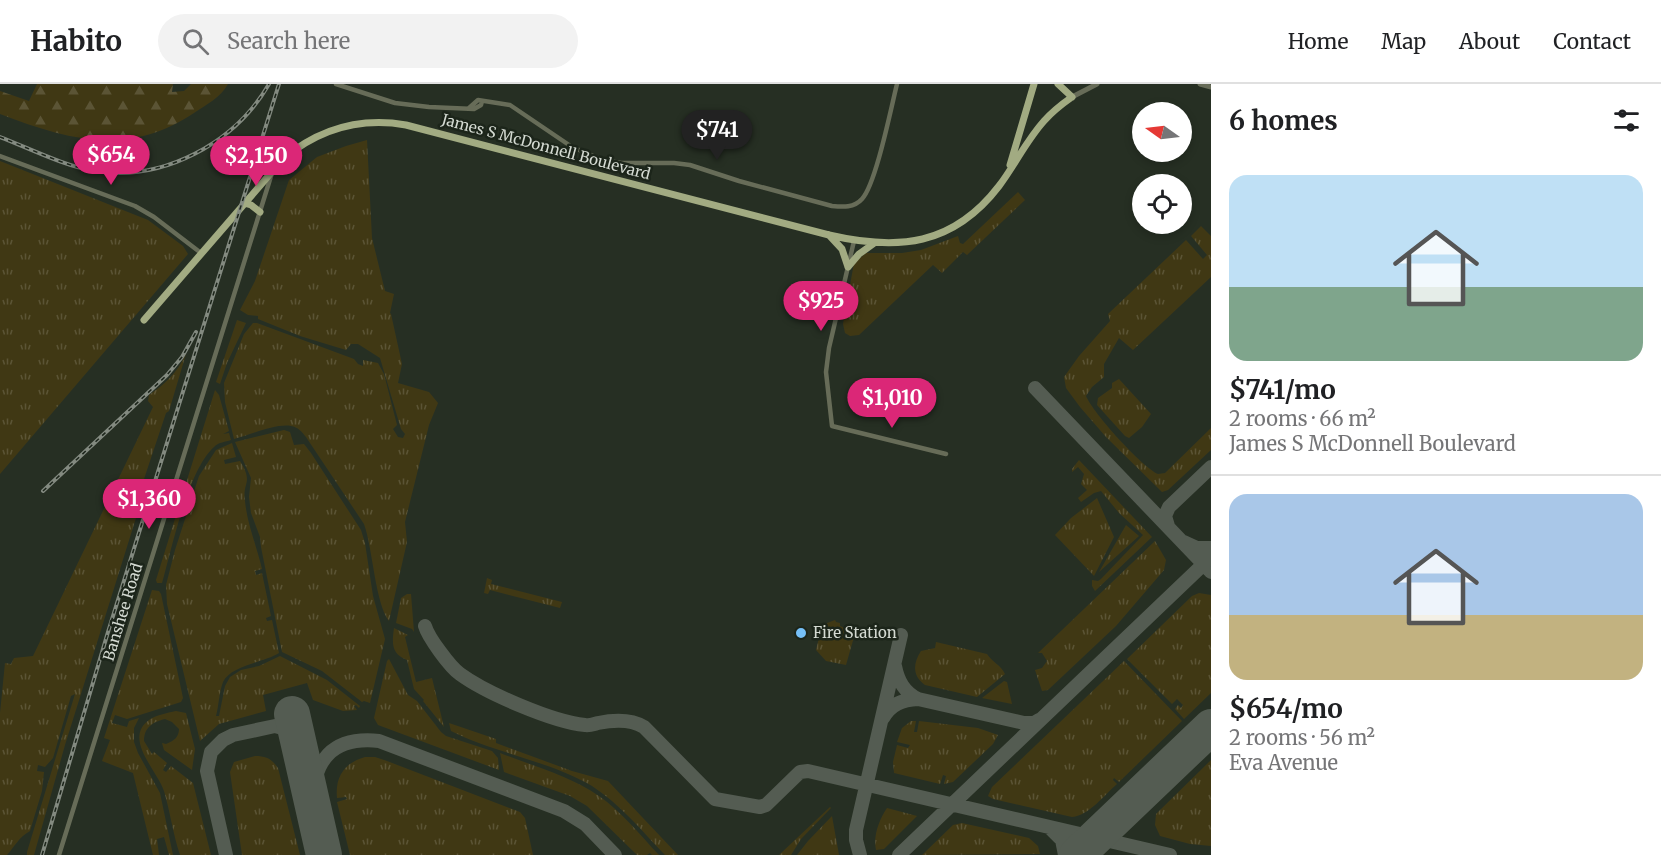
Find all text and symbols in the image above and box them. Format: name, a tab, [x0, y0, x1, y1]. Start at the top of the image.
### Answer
search box	[158, 14, 578, 68]
text: Habito	[30, 23, 122, 59]
icon: search	[179, 25, 212, 58]
text: Search here	[227, 27, 350, 55]
text: Home	[1288, 28, 1348, 55]
text: Map	[1381, 28, 1426, 55]
text: About	[1459, 28, 1520, 55]
text: Contact	[1553, 28, 1631, 55]
north arrow	[1132, 102, 1192, 162]
map controls	[1132, 102, 1192, 234]
text: 6 homes	[1229, 104, 1338, 137]
icon: filters	[1610, 104, 1643, 137]
street label: James S McDonnell Boulevard	[439, 109, 653, 184]
pin: $741	[681, 110, 753, 161]
text: $741	[695, 117, 739, 142]
pin: $654	[75, 135, 147, 186]
pin: $2,150	[207, 136, 305, 187]
text: $654	[87, 142, 135, 167]
text: $2,150	[224, 143, 288, 168]
button: locate	[1132, 174, 1192, 234]
icon: home	[1382, 214, 1490, 322]
pin: $925	[785, 281, 857, 332]
text: $925	[797, 288, 845, 313]
text: $741/mo	[1229, 373, 1336, 406]
pin: $1,010	[843, 378, 941, 429]
text: $1,010	[861, 385, 923, 410]
text: 2 rooms · 66 m²	[1229, 406, 1376, 431]
text: James S McDonnell Boulevard	[1229, 431, 1516, 456]
pin: $1,360	[100, 479, 198, 530]
text: $1,360	[117, 486, 181, 511]
icon: home	[1382, 533, 1490, 641]
street label: Banshee Road	[99, 561, 146, 663]
place label: Fire Station	[813, 623, 897, 642]
marker: Fire Station	[794, 626, 808, 640]
text: $654/mo	[1229, 692, 1343, 725]
text: 2 rooms · 56 m²	[1229, 725, 1375, 750]
text: Eva Avenue	[1229, 750, 1338, 775]

